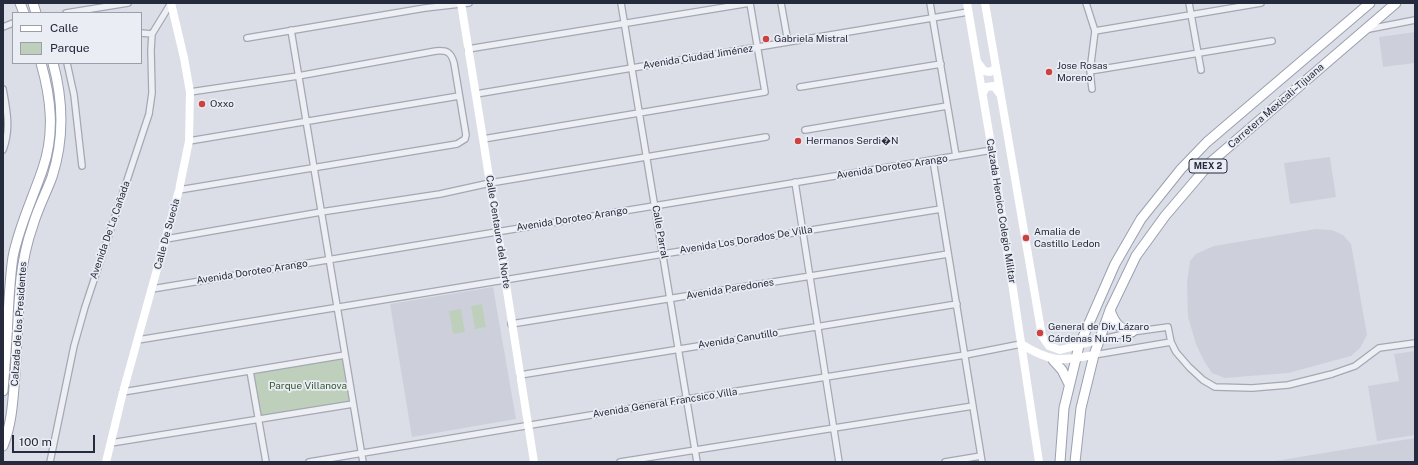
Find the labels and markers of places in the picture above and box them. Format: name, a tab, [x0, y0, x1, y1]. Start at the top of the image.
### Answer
place label: Gabriela Mistral	[774, 33, 848, 45]
marker: Gabriela Mistral	[761, 34, 771, 44]
place label: Jose Rosas Moreno	[1057, 60, 1107, 84]
marker: Jose Rosas Moreno	[1044, 67, 1054, 77]
place label: Oxxo	[210, 98, 234, 110]
marker: Oxxo	[197, 99, 207, 109]
place label: Hermanos Serdi�N	[806, 135, 898, 147]
marker: Hermanos Serdi�N	[793, 136, 803, 146]
place label: Amalia de Castillo Ledon	[1034, 226, 1100, 250]
marker: Amalia de Castillo Ledon	[1021, 233, 1031, 243]
place label: General de Div Lázaro Cárdenas Num. 15	[1048, 321, 1149, 344]
marker: General de Div Lázaro Cárdenas Num. 15	[1035, 328, 1045, 338]

